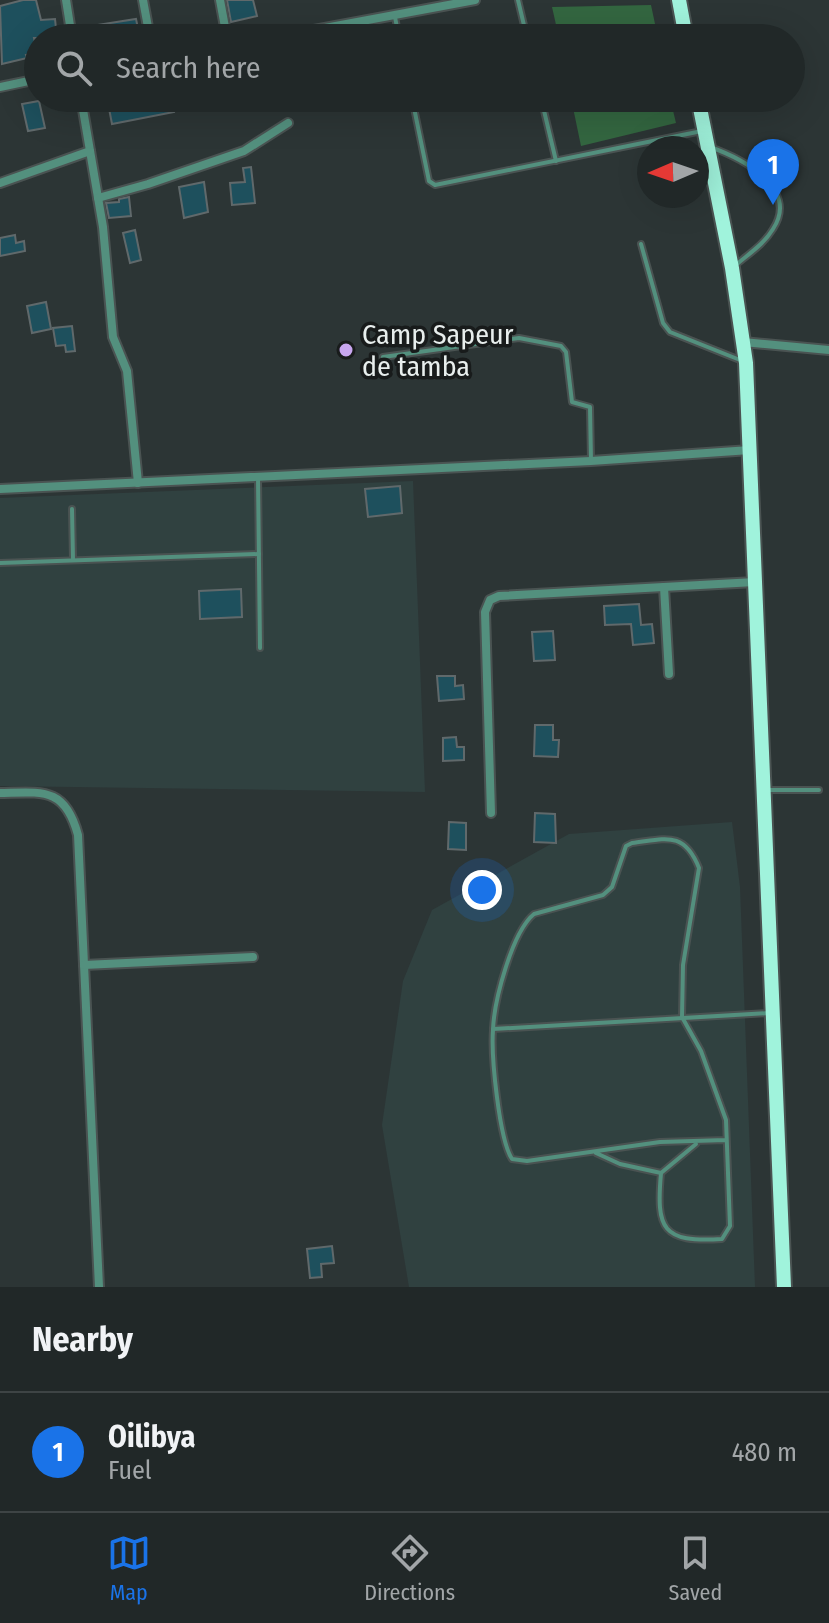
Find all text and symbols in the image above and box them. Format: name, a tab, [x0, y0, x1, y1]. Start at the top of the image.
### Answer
search box	[24, 24, 805, 112]
icon: search	[52, 46, 96, 90]
text: Search here	[116, 50, 261, 86]
north arrow	[637, 136, 709, 208]
pin: 1	[747, 139, 799, 205]
place label: Camp Sapeur de tamba	[362, 318, 514, 383]
marker: Camp Sapeur de tamba	[337, 341, 355, 359]
your location	[462, 870, 502, 910]
text: Nearby	[32, 1319, 133, 1360]
text: Oilibya	[108, 1419, 195, 1455]
text: 1	[53, 1437, 64, 1468]
text: 480 m	[732, 1437, 797, 1468]
text: Fuel	[108, 1455, 152, 1486]
tab: Map	[107, 1531, 151, 1606]
tab: Directions	[364, 1531, 455, 1606]
tab: Saved	[669, 1531, 722, 1606]

